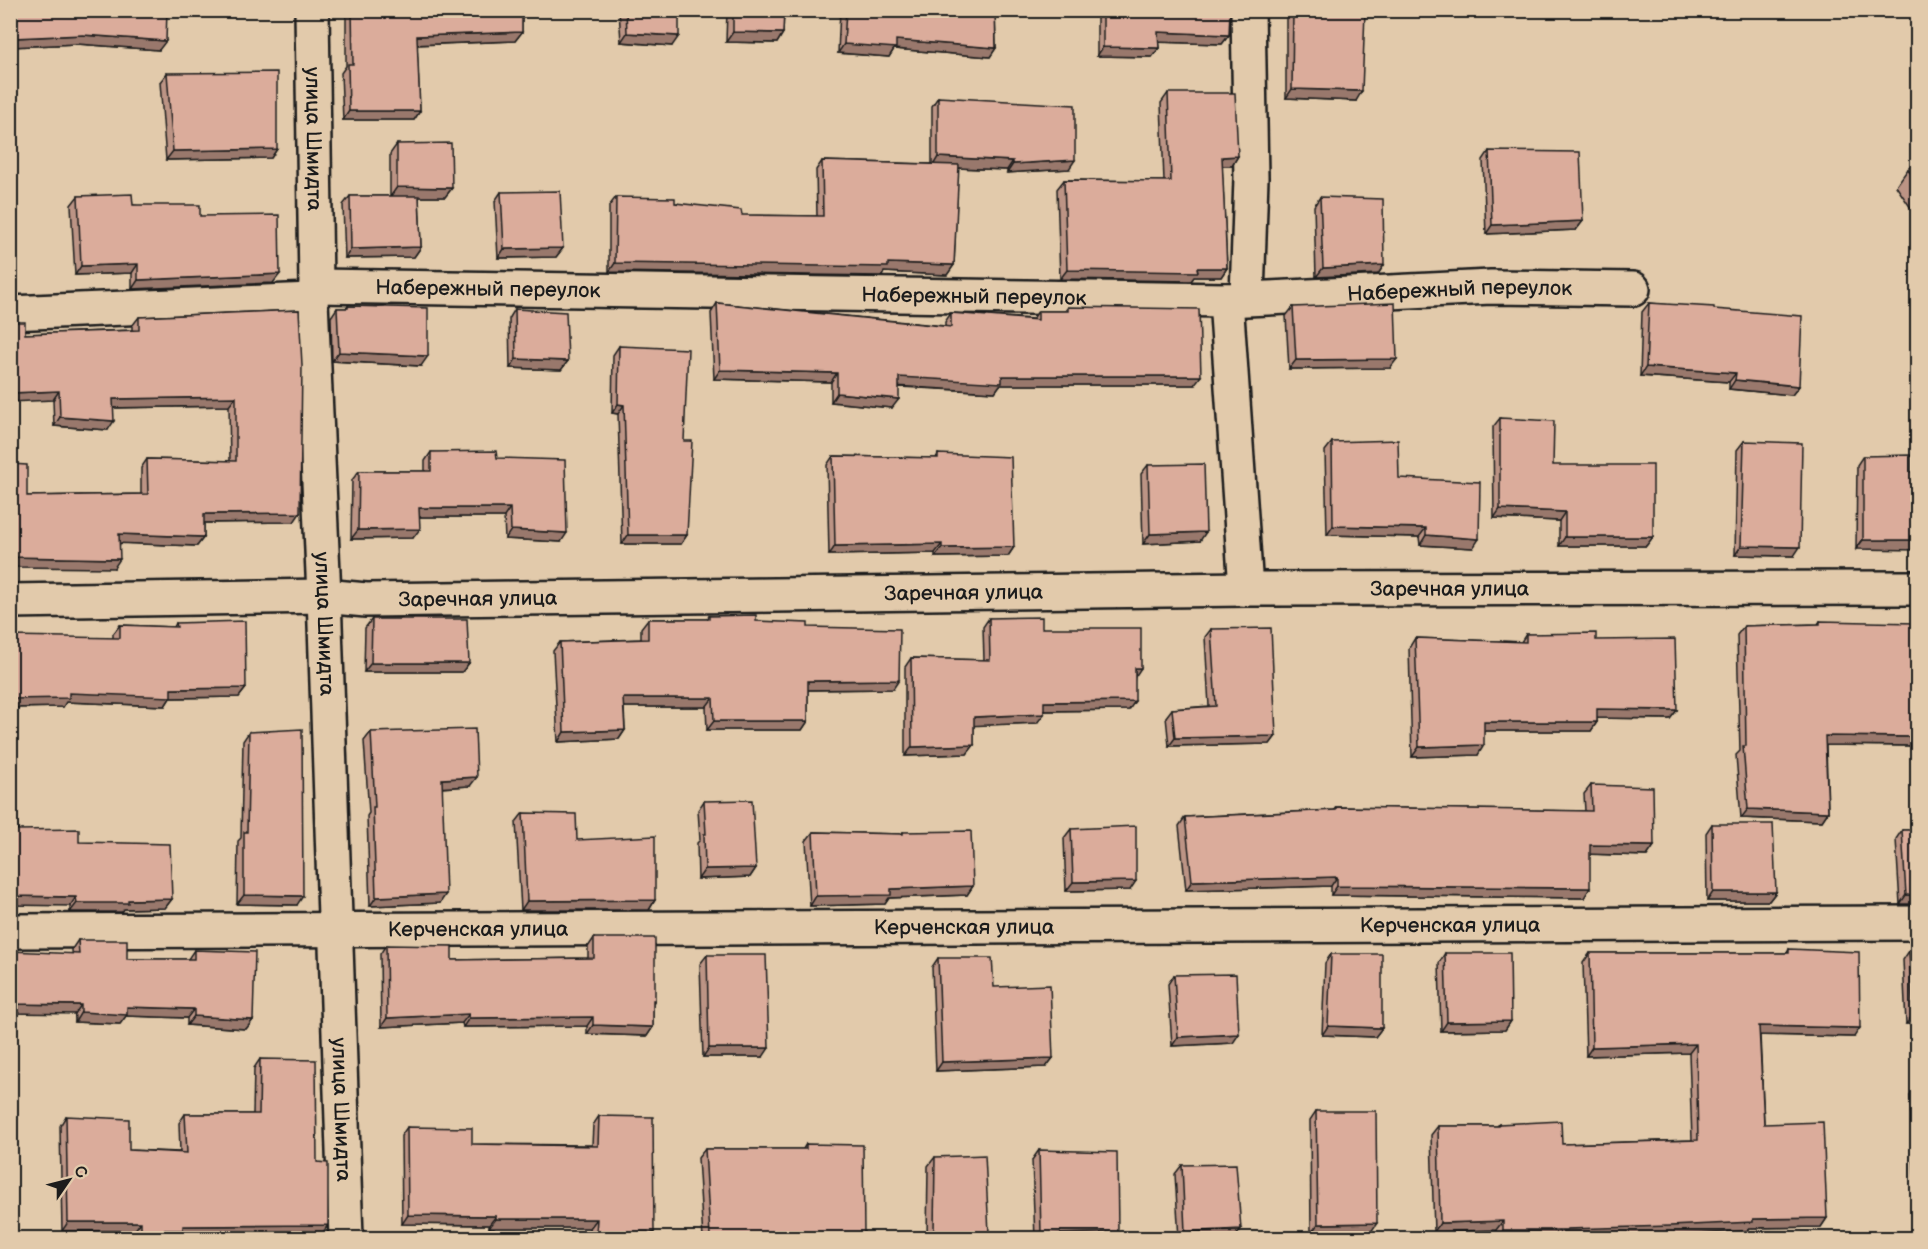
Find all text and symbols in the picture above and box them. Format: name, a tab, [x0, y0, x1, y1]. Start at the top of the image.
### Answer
street label: улица Шмидта	[300, 67, 327, 212]
street label: Набережный переулок	[375, 275, 601, 303]
street label: Набережный переулок	[1347, 275, 1572, 307]
street label: Набережный переулок	[861, 282, 1087, 311]
street label: улица Шмидта	[309, 551, 339, 697]
street label: Заречная улица	[1370, 577, 1530, 602]
street label: Заречная улица	[884, 580, 1044, 607]
street label: Заречная улица	[398, 586, 558, 613]
street label: Керченская улица	[1360, 913, 1541, 938]
street label: Керченская улица	[874, 915, 1055, 940]
street label: Керченская улица	[388, 917, 569, 942]
street label: улица Шмидта	[326, 1037, 356, 1183]
north arrow	[39, 1150, 99, 1210]
text: С	[69, 1162, 91, 1182]

